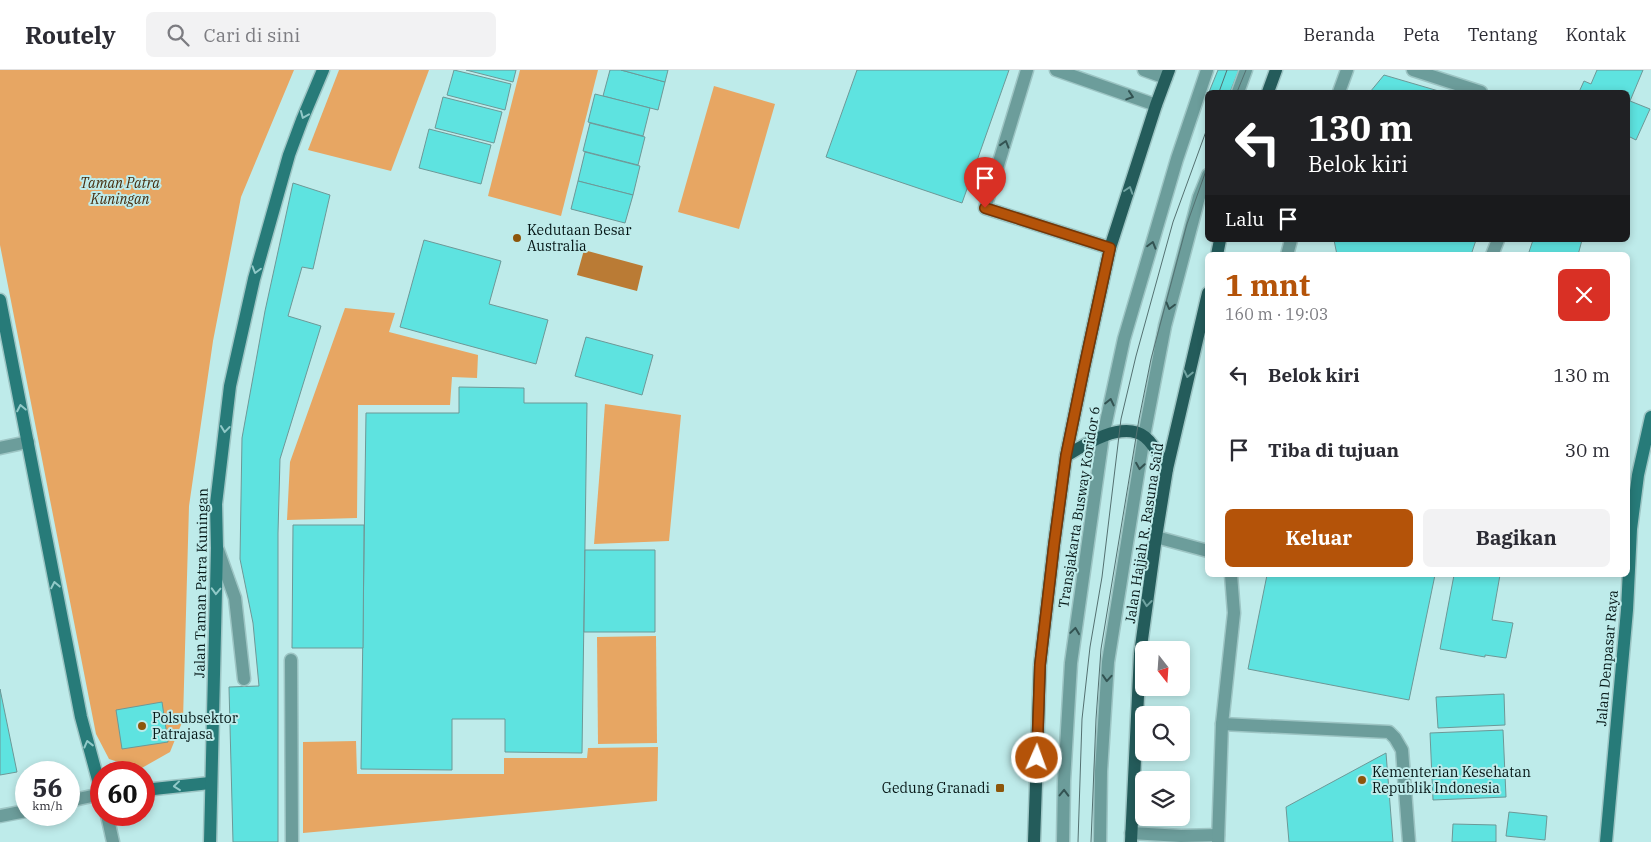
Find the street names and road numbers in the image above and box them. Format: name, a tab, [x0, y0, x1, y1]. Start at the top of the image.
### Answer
street label: Transjakarta Busway Koridor 6	[1054, 405, 1104, 609]
street label: Jalan Hajjah R. Rasuna Said	[1121, 441, 1167, 625]
street label: Jalan Taman Patra Kuningan	[190, 488, 212, 678]
street label: Jalan Denpasar Raya	[1592, 589, 1622, 727]

